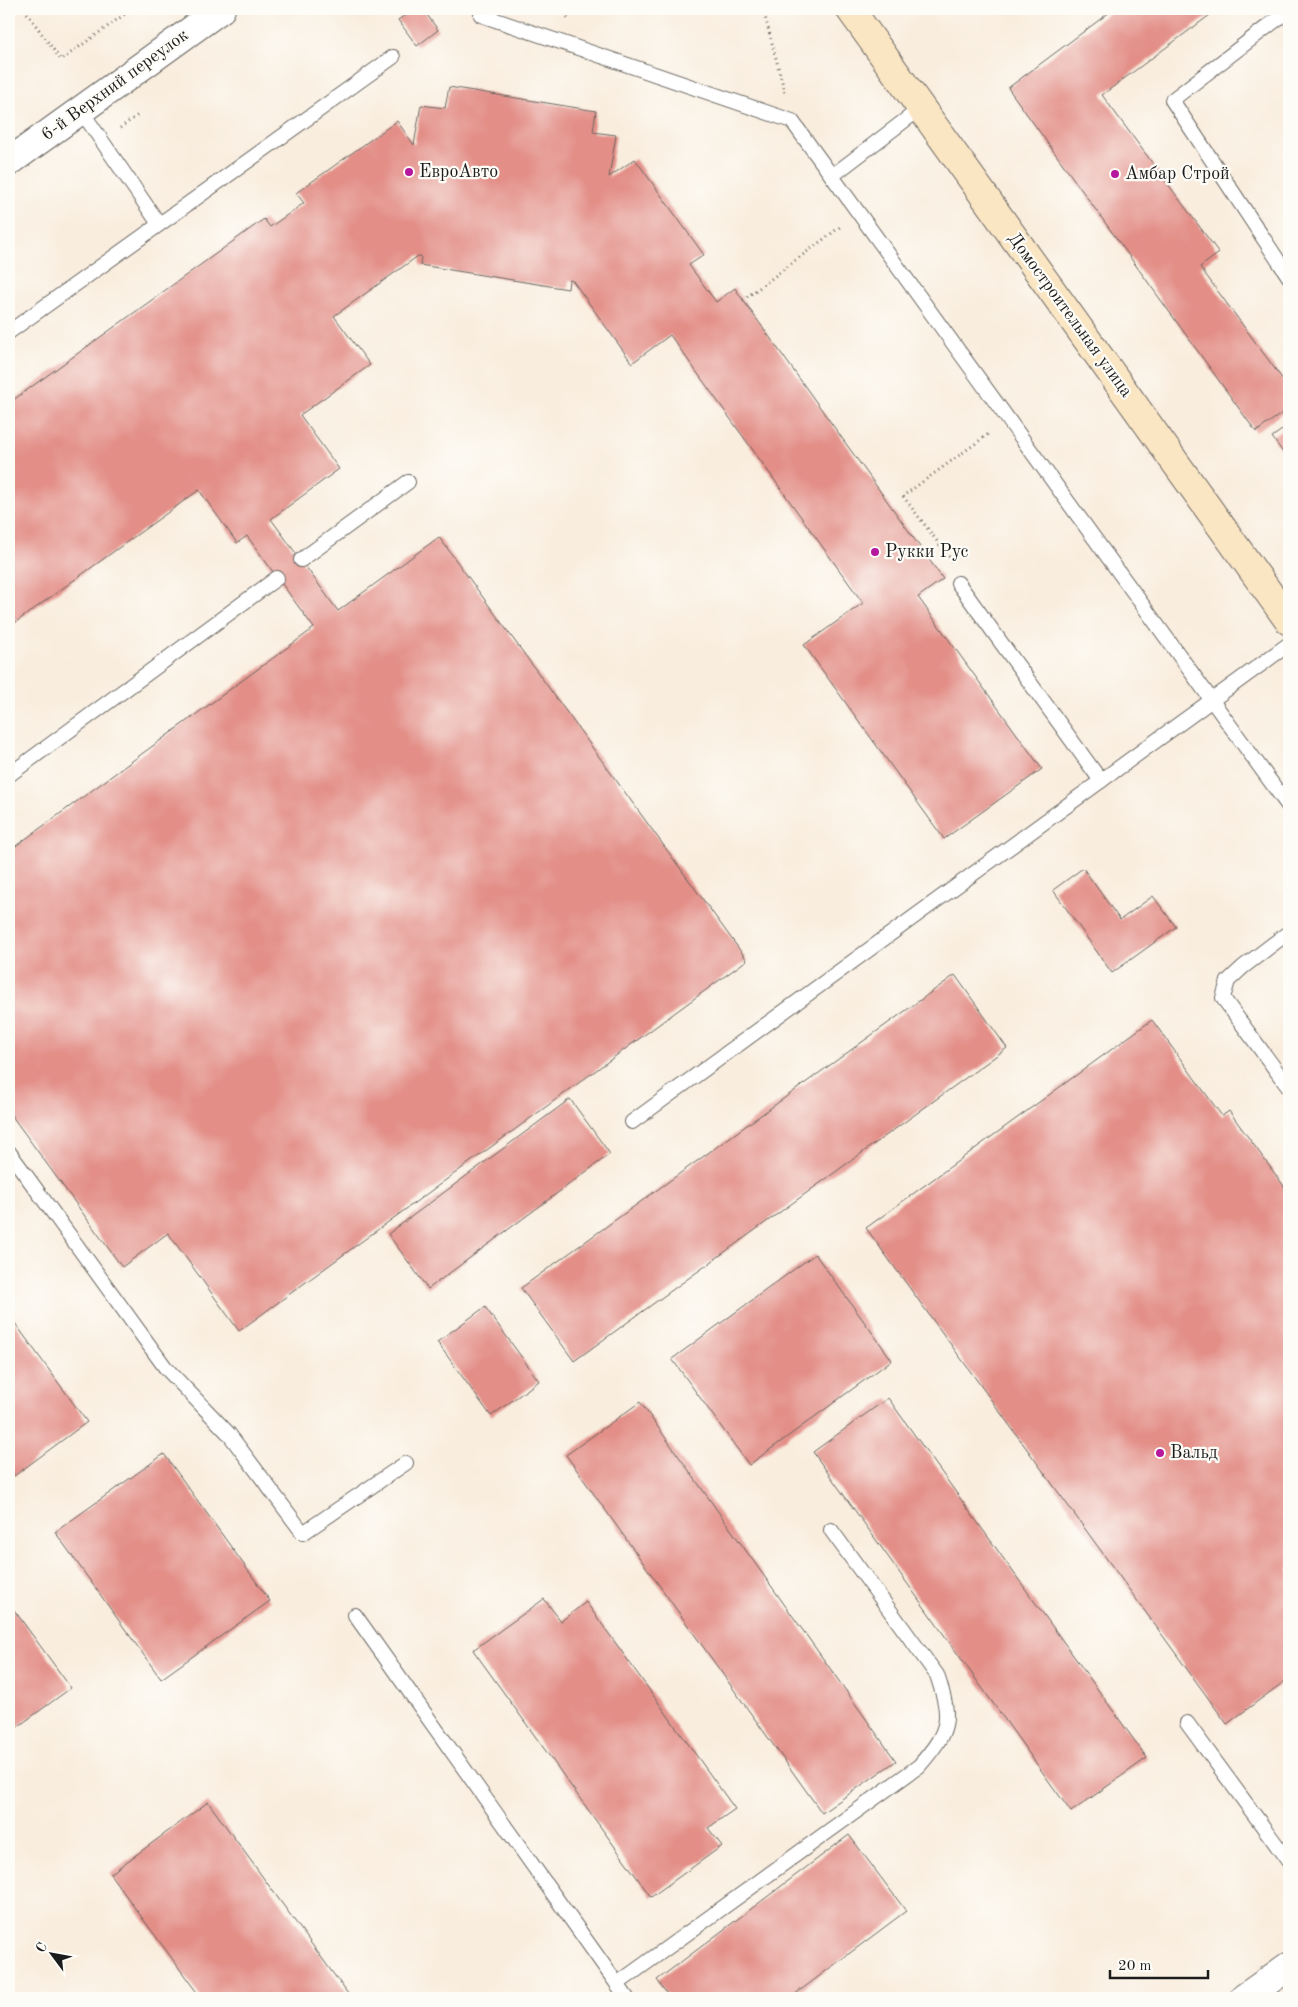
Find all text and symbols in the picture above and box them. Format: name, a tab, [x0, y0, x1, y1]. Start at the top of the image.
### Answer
street label: 6-й Верхний переулок	[38, 26, 192, 144]
place label: ЕвроАвто	[419, 163, 498, 181]
place label: Амбар Строй	[1125, 165, 1230, 183]
marker: ЕвроАвто	[403, 166, 415, 178]
marker: Амбар Строй	[1109, 168, 1121, 180]
street label: Домостроительная улица	[1004, 229, 1136, 401]
place label: Рукки Рус	[885, 543, 968, 561]
marker: Рукки Рус	[869, 546, 881, 558]
place label: Вальд	[1170, 1444, 1218, 1462]
marker: Вальд	[1154, 1447, 1166, 1459]
north arrow	[28, 1930, 78, 1980]
text: С	[33, 1940, 50, 1955]
scale bar	[1110, 1947, 1208, 1979]
text: 20 m	[1118, 1959, 1152, 1974]

